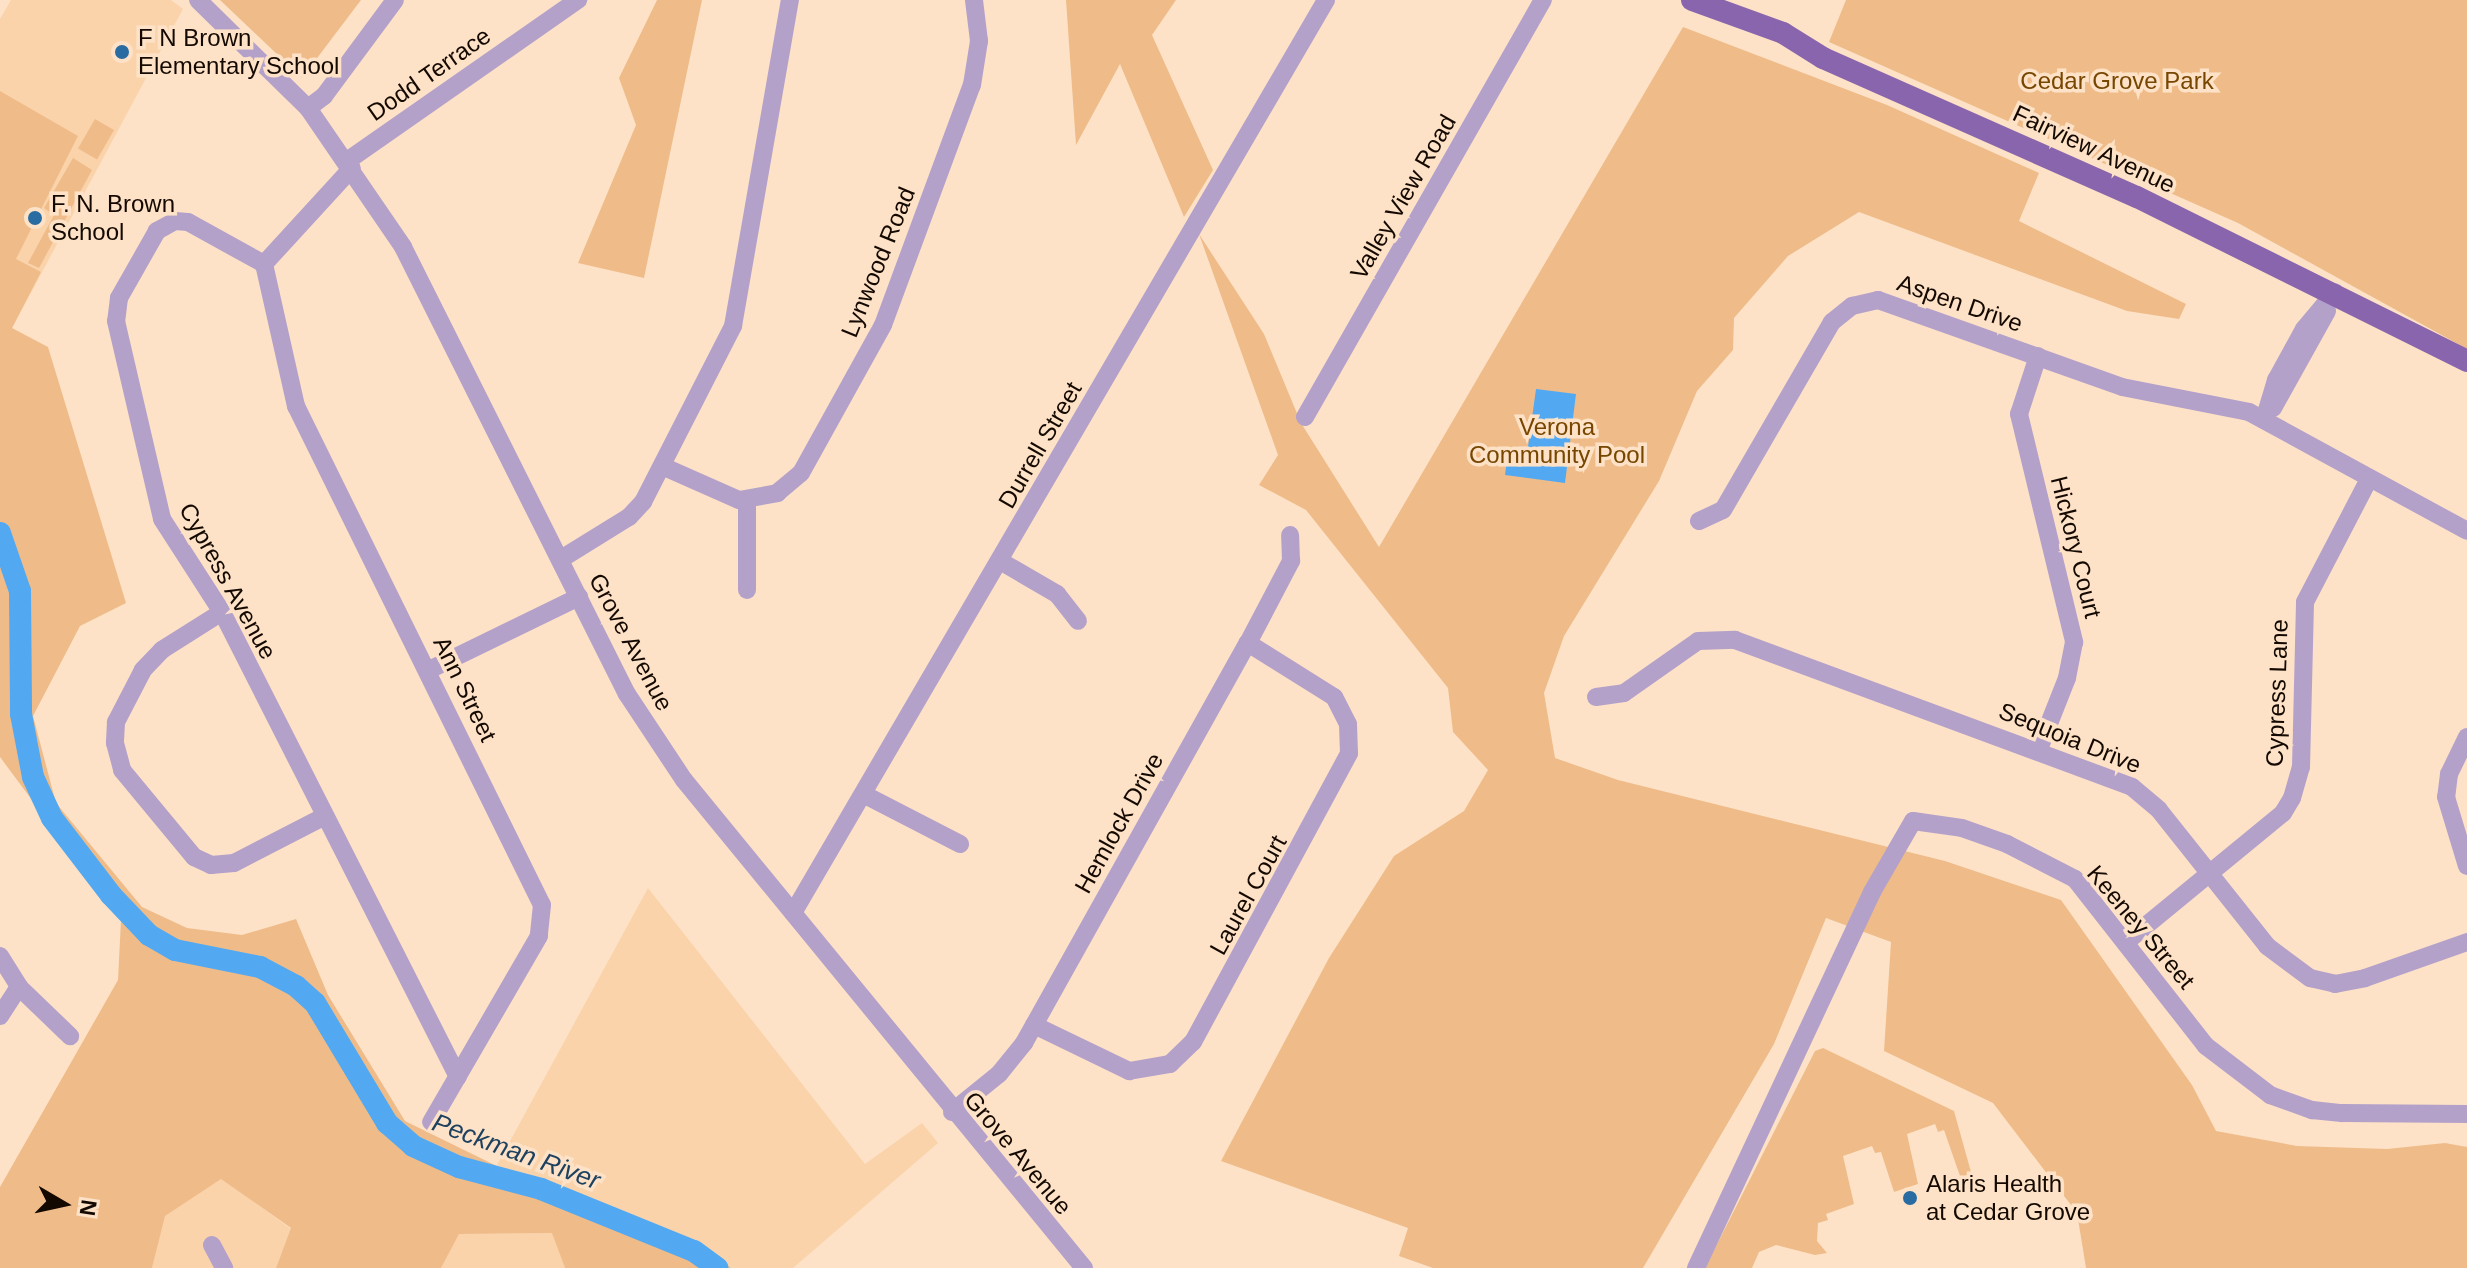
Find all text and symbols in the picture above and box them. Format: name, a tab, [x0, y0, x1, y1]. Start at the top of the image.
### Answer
street label: Dodd Terrace	[362, 21, 496, 127]
place label: F N Brown Elementary School	[138, 24, 339, 80]
marker: F N Brown Elementary School	[113, 43, 131, 61]
park label: Cedar Grove Park	[2020, 67, 2214, 95]
street label: Fairview Avenue	[2008, 99, 2180, 199]
street label: Valley View Road	[1344, 109, 1462, 285]
street label: Lynwood Road	[835, 183, 921, 341]
place label: F. N. Brown School	[51, 190, 175, 246]
marker: F. N. Brown School	[26, 209, 44, 227]
street label: Aspen Drive	[1894, 268, 2026, 338]
street label: Durrell Street	[992, 377, 1088, 513]
park label: Verona Community Pool	[1469, 413, 1645, 469]
street label: Hickory Court	[2044, 473, 2108, 621]
street label: Cypress Avenue	[173, 497, 283, 665]
street label: Grove Avenue	[582, 568, 680, 716]
street label: Cypress Lane	[2260, 619, 2294, 767]
street label: Ann Street	[427, 632, 503, 746]
street label: Sequoia Drive	[1995, 696, 2145, 780]
street label: Hemlock Drive	[1069, 748, 1169, 898]
street label: Laurel Court	[1203, 830, 1293, 960]
street label: Keeney Street	[2081, 859, 2201, 995]
street label: Grove Avenue	[958, 1085, 1078, 1221]
water label: Peckman River	[428, 1107, 604, 1197]
north arrow	[24, 1164, 104, 1244]
place label: Alaris Health at Cedar Grove	[1926, 1170, 2090, 1226]
marker: Alaris Health at Cedar Grove	[1901, 1189, 1919, 1207]
text: N	[75, 1198, 102, 1218]

